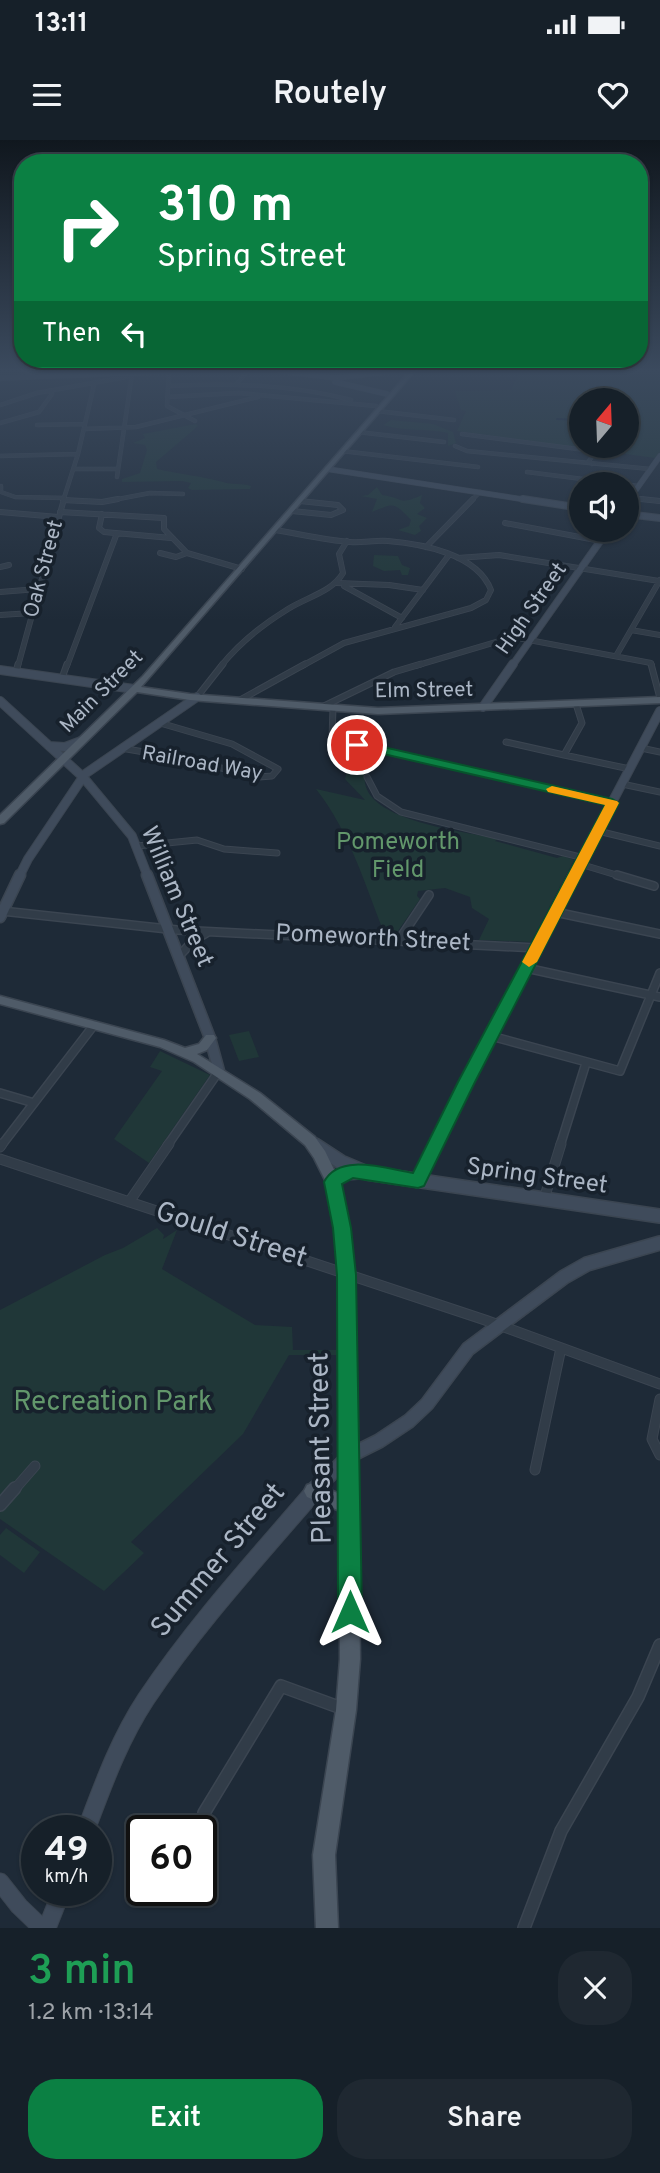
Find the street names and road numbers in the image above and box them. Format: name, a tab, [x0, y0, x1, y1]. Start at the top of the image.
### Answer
street label: Oak Street	[18, 517, 70, 621]
street label: High Street	[490, 558, 574, 660]
street label: Main Street	[55, 645, 149, 739]
street label: Elm Street	[374, 677, 474, 705]
street label: Railroad Way	[139, 740, 265, 788]
street label: William Street	[133, 822, 219, 972]
street label: Pomeworth Street	[275, 919, 471, 959]
street label: Spring Street	[464, 1152, 610, 1202]
street label: Gould Street	[151, 1195, 311, 1277]
street label: Pleasant Street	[302, 1352, 342, 1544]
street label: Summer Street	[144, 1476, 294, 1646]

